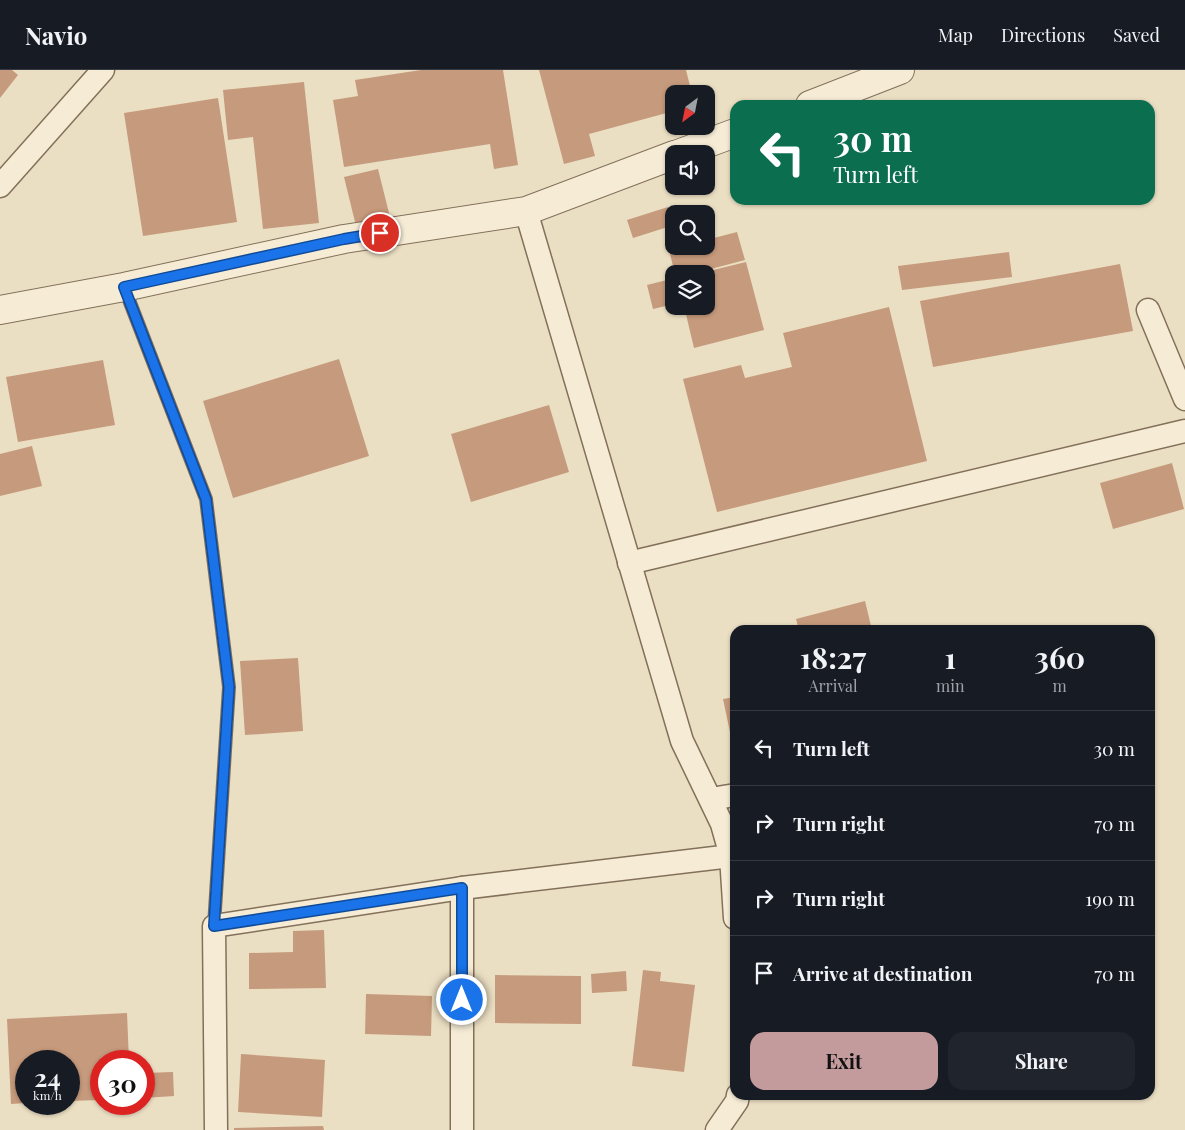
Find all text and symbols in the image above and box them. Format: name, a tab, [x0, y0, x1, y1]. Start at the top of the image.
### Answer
text: Navio	[25, 19, 87, 51]
text: Map	[938, 23, 973, 47]
text: Directions	[1001, 23, 1085, 47]
text: Saved	[1113, 23, 1160, 47]
north arrow	[665, 85, 715, 135]
map controls	[665, 85, 715, 315]
text: 30 m	[833, 114, 913, 161]
icon: left	[750, 120, 815, 185]
button: sound	[665, 145, 715, 195]
text: Turn left	[833, 159, 918, 189]
button: search	[665, 205, 715, 255]
pin	[359, 212, 401, 254]
icon: arrive	[366, 219, 394, 247]
button: layers	[665, 265, 715, 315]
text: 18:27	[800, 637, 866, 677]
text: 1	[945, 637, 956, 677]
text: 360	[1034, 637, 1085, 677]
text: Arrival	[808, 675, 858, 696]
text: min	[936, 675, 964, 696]
text: m	[1053, 675, 1067, 696]
icon: left	[750, 734, 778, 762]
text: Turn left	[793, 735, 870, 761]
text: 30 m	[1093, 735, 1135, 761]
icon: right	[750, 809, 778, 837]
text: Turn right	[793, 810, 885, 836]
text: 70 m	[1094, 810, 1135, 836]
icon: right	[750, 884, 778, 912]
text: Turn right	[793, 885, 885, 911]
text: 190 m	[1085, 885, 1135, 911]
icon: arrive	[750, 959, 778, 987]
text: Arrive at destination	[793, 960, 973, 986]
text: 70 m	[1094, 960, 1135, 986]
position arrow	[435, 973, 487, 1025]
button: Exit	[750, 1032, 938, 1090]
button: Share	[948, 1032, 1135, 1090]
speed limit sign: 30	[90, 1050, 155, 1115]
text: 24	[34, 1060, 61, 1093]
text: km/h	[33, 1087, 62, 1103]

